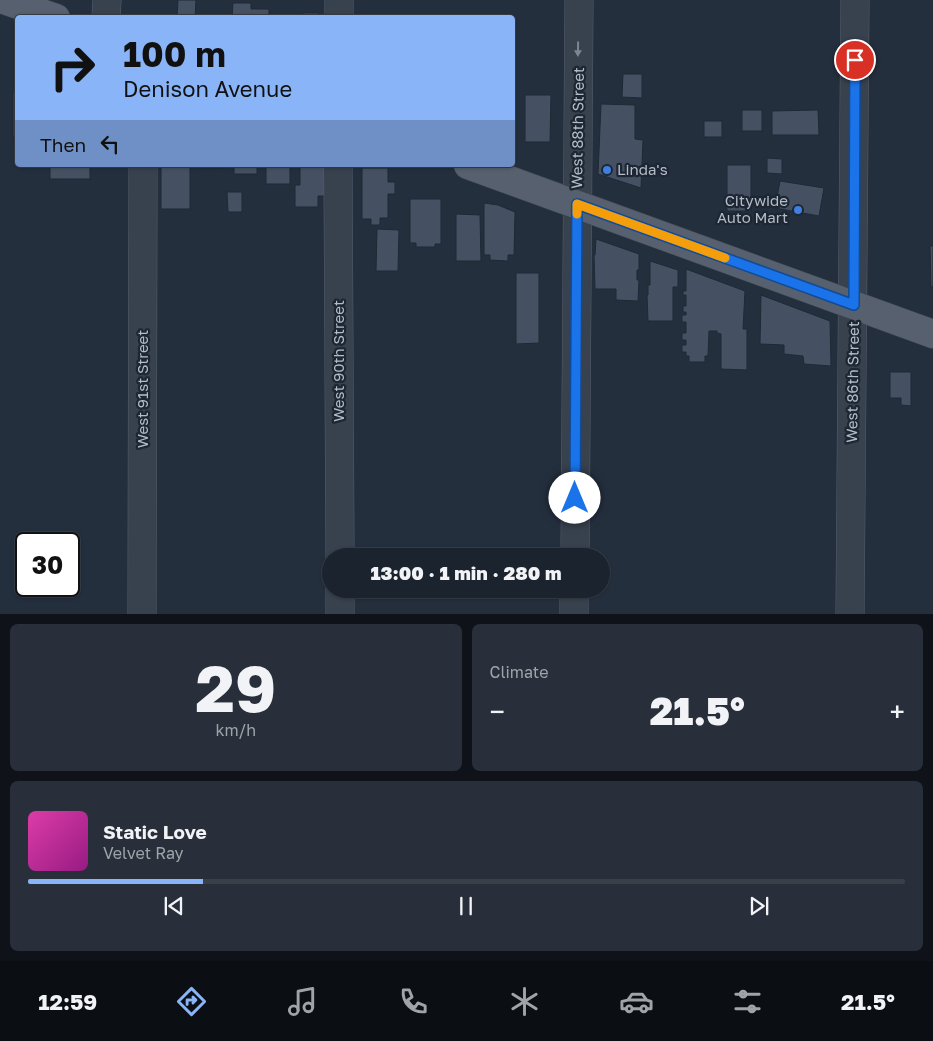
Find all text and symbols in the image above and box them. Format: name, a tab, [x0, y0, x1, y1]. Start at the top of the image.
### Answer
text: 100 m	[123, 33, 226, 75]
icon: right	[40, 35, 105, 100]
pin	[834, 39, 876, 81]
one-way arrow	[574, 41, 582, 57]
icon: arrive	[841, 46, 869, 74]
street label: West 88th Street	[567, 67, 587, 189]
text: Denison Avenue	[123, 75, 292, 102]
icon: left	[96, 130, 124, 158]
text: Then	[40, 133, 86, 156]
place label: Linda's	[617, 160, 668, 178]
marker: Linda's	[601, 164, 613, 176]
place label: Citywide Auto Mart	[717, 191, 788, 226]
marker: Citywide Auto Mart	[792, 204, 804, 216]
street label: West 90th Street	[329, 300, 347, 422]
street label: West 86th Street	[842, 321, 862, 443]
street label: West 91st Street	[133, 330, 151, 448]
position arrow	[548, 471, 600, 523]
speed limit sign: 30	[15, 532, 80, 597]
text: 13:00 · 1 min · 280 m	[370, 561, 562, 584]
text: 29	[195, 648, 276, 726]
text: Climate	[490, 662, 549, 682]
text: 21.5°	[650, 688, 745, 733]
text: −	[490, 695, 505, 728]
text: +	[890, 695, 905, 728]
text: km/h	[215, 720, 256, 740]
text: Static Love	[103, 820, 207, 843]
text: Velvet Ray	[103, 843, 184, 863]
icon: previous	[160, 892, 188, 920]
icon: pause	[452, 892, 480, 920]
icon: next	[745, 892, 773, 920]
icon: directions	[174, 984, 209, 1019]
icon: music	[285, 984, 320, 1019]
icon: phone	[396, 984, 431, 1019]
icon: climate	[507, 984, 542, 1019]
icon: car	[619, 984, 654, 1019]
icon: filters	[730, 984, 765, 1019]
text: 12:59	[38, 988, 97, 1015]
text: 21.5°	[841, 988, 895, 1015]

